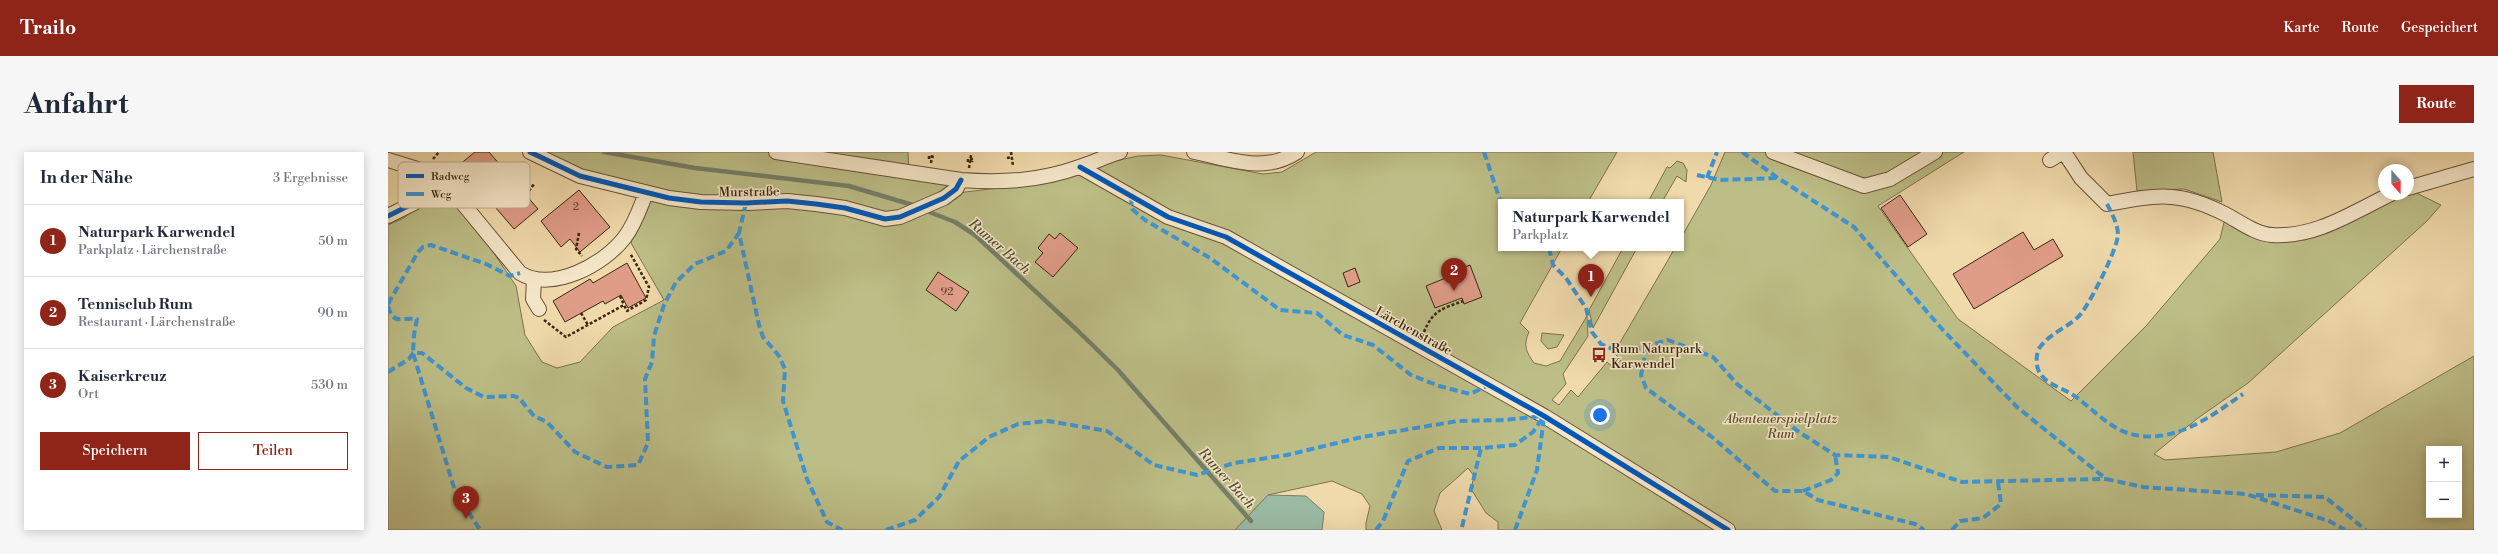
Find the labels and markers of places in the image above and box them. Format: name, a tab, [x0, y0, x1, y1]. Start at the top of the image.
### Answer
pin: 2	[1441, 258, 1467, 291]
pin: 1	[1578, 264, 1604, 297]
place label: Rum Naturpark Karwendel	[1611, 341, 1703, 372]
bus stop icon: Rum Naturpark Karwendel	[1590, 346, 1608, 364]
pin: 3	[453, 486, 479, 519]

